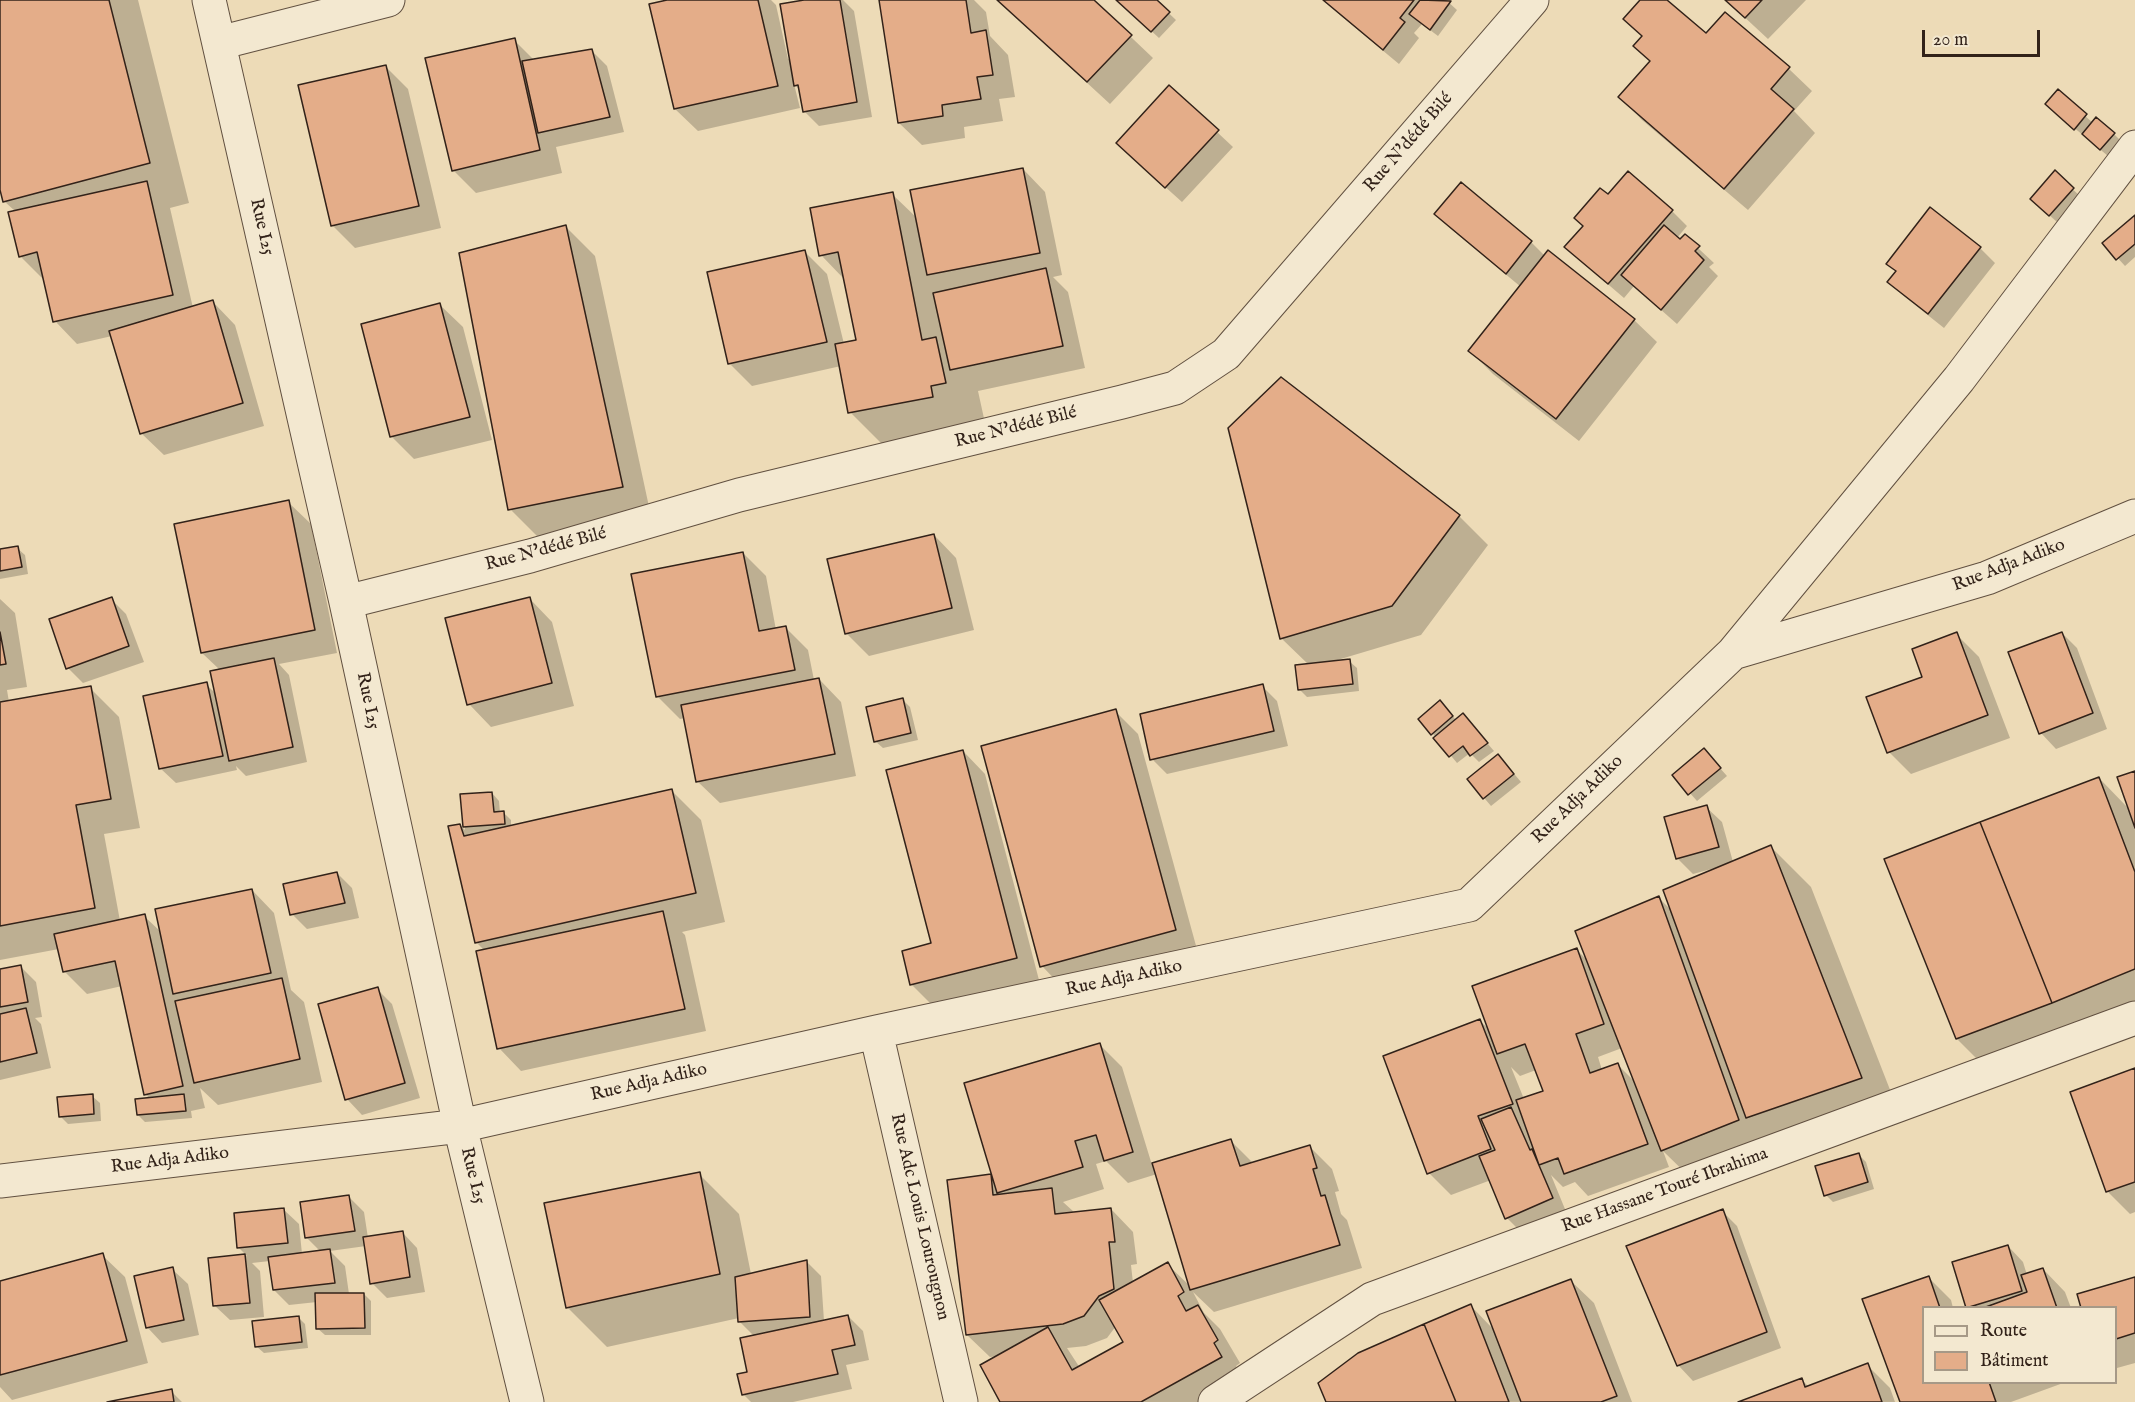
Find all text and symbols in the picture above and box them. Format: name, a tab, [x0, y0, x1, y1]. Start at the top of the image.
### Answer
scale bar	[1925, 18, 2044, 56]
text: 20 m	[1933, 29, 1968, 52]
street label: Rue N'dédé Bilé	[1360, 89, 1458, 197]
street label: Rue I25	[244, 196, 278, 258]
street label: Rue N'dédé Bilé	[953, 402, 1079, 454]
street label: Rue N'dédé Bilé	[483, 523, 609, 577]
street label: Rue Adja Adiko	[1950, 535, 2068, 597]
street label: Rue I25	[350, 670, 384, 732]
street label: Rue Adja Adiko	[1528, 751, 1628, 849]
street label: Rue Adja Adiko	[1064, 956, 1184, 1002]
street label: Rue Adja Adiko	[589, 1059, 709, 1107]
street label: Rue Adc Louis Lourougnon	[885, 1111, 953, 1323]
street label: Rue Adja Adiko	[110, 1143, 230, 1179]
street label: Rue Hassane Touré Ibrahima	[1559, 1144, 1771, 1238]
street label: Rue I25	[455, 1145, 489, 1207]
legend	[1922, 1306, 2117, 1384]
text: Route	[1980, 1320, 2027, 1343]
text: Bâtiment	[1980, 1350, 2049, 1373]

